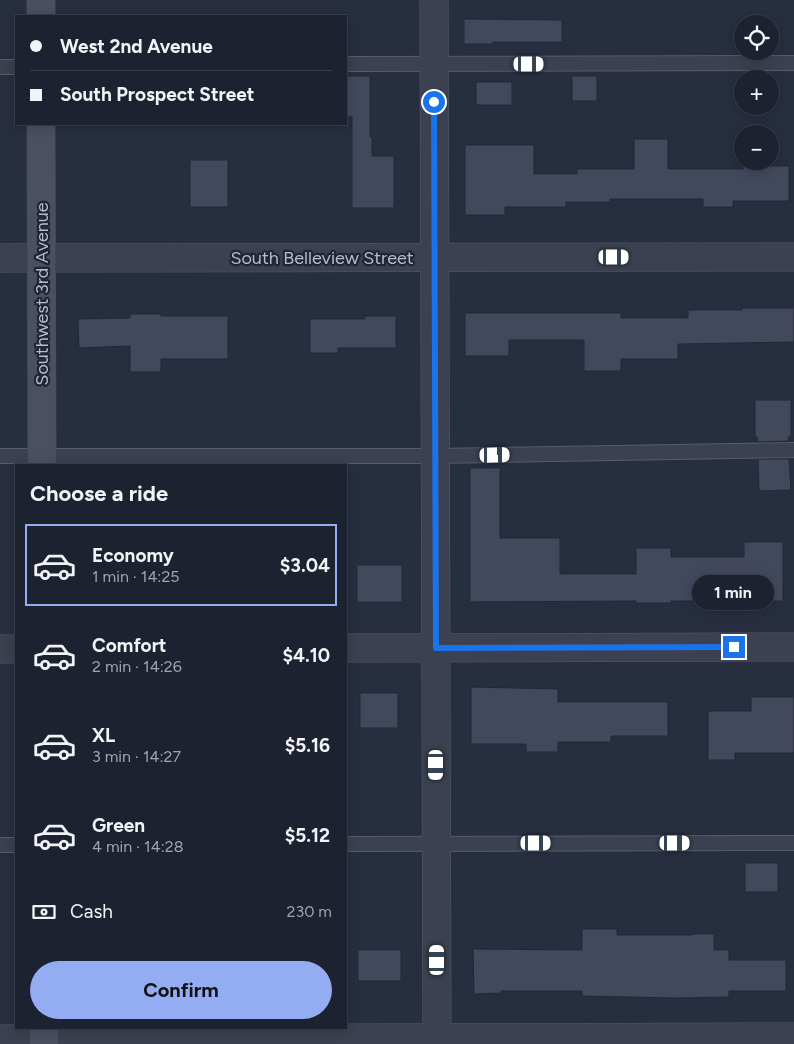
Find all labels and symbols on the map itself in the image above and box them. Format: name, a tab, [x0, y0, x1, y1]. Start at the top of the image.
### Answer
car	[514, 57, 544, 72]
route start	[423, 91, 445, 113]
street label: Southwest 3rd Avenue	[31, 202, 53, 386]
street label: South Belleview Street	[230, 247, 414, 269]
car	[599, 250, 629, 265]
car	[479, 447, 510, 463]
callout: 1 min	[693, 574, 775, 610]
route end	[723, 636, 745, 658]
car	[428, 750, 443, 780]
car	[521, 836, 551, 851]
car	[660, 836, 690, 851]
car	[429, 945, 444, 975]

